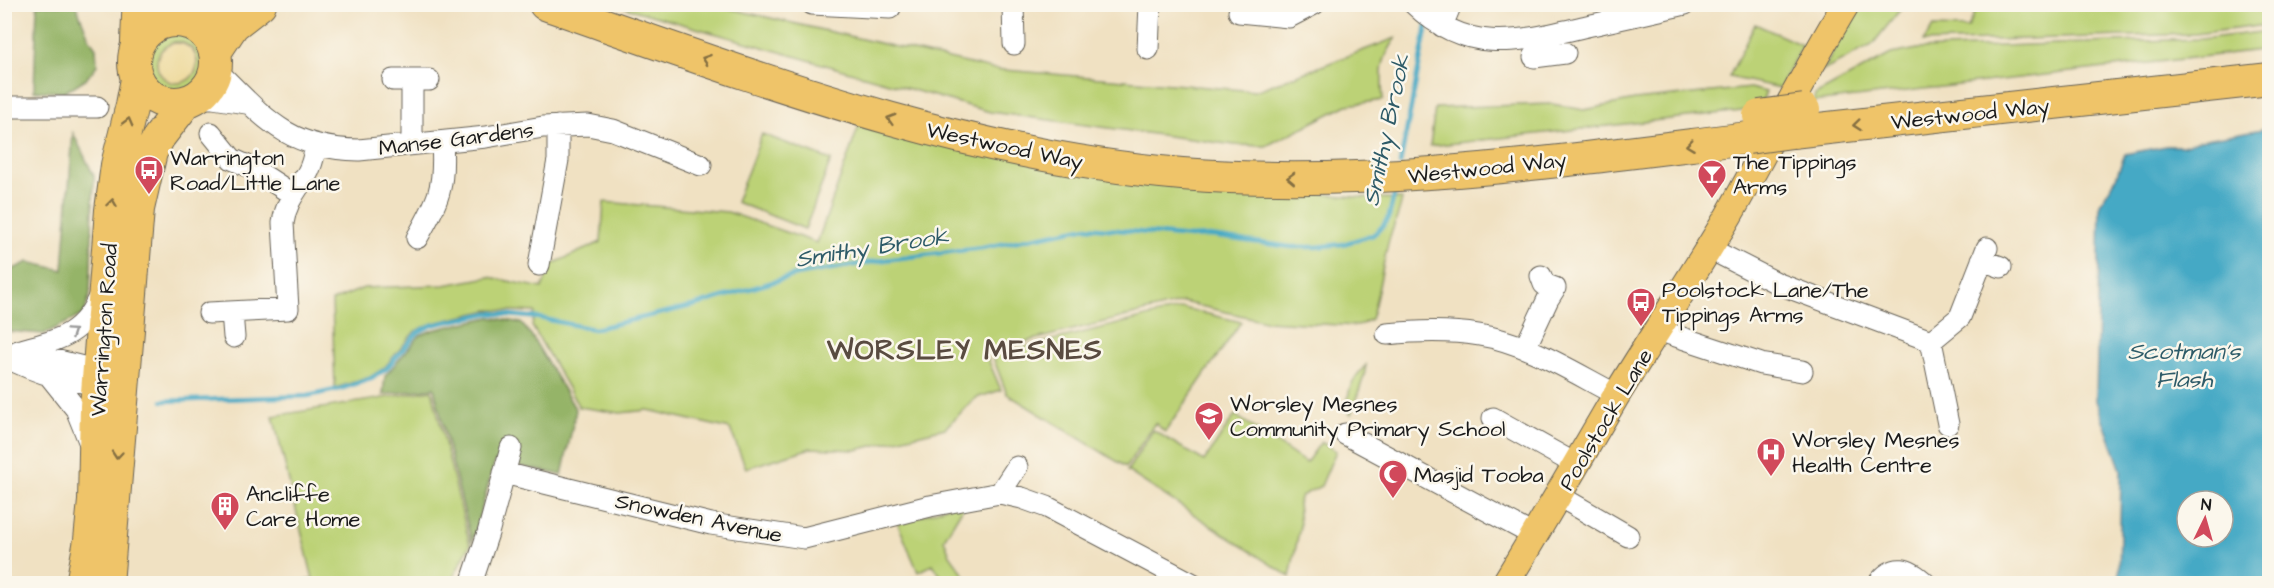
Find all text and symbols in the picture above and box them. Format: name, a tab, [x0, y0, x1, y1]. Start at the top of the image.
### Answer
water label: Smithy Brook	[1354, 50, 1420, 209]
one-way arrow	[701, 54, 712, 66]
street label: Westwood Way	[1889, 91, 2051, 139]
one-way arrow	[886, 114, 897, 126]
street label: Manse Gardens	[377, 115, 535, 164]
street label: Westwood Way	[923, 115, 1086, 179]
one-way arrow	[121, 117, 133, 128]
one-way arrow	[1852, 118, 1861, 131]
one-way arrow	[1686, 138, 1695, 151]
place label: Warrington Road/Little Lane	[170, 143, 340, 199]
street label: Westwood Way	[1406, 145, 1568, 193]
place label: The Tippings Arms	[1733, 147, 1857, 203]
bus stop icon: Warrington Road/Little Lane	[133, 154, 165, 196]
bar icon: The Tippings Arms	[1696, 158, 1728, 200]
one-way arrow	[1286, 172, 1295, 185]
one-way arrow	[105, 199, 117, 208]
water label: Smithy Brook	[793, 219, 952, 277]
street label: Warrington Road	[83, 243, 127, 418]
place label: Poolstock Lane/The Tippings Arms	[1662, 275, 1869, 332]
bus stop icon: Poolstock Lane/The Tippings Arms	[1625, 286, 1657, 328]
one-way arrow	[65, 328, 76, 339]
district label: WORSLEY MESNES	[826, 331, 1103, 370]
water label: Scotman's Flash	[2128, 335, 2242, 397]
street label: Poolstock Lane	[1552, 343, 1661, 496]
place label: Worsley Mesnes Community Primary School	[1230, 389, 1505, 446]
school or university icon: Worsley Mesnes Community Primary School	[1193, 400, 1225, 442]
place label: Worsley Mesnes Health Centre	[1792, 425, 1960, 481]
hospital icon: Worsley Mesnes Health Centre	[1755, 436, 1787, 478]
one-way arrow	[111, 450, 124, 459]
mosque icon: Masjid Tooba	[1377, 458, 1409, 500]
place label: Masjid Tooba	[1414, 460, 1544, 491]
place label: Ancliffe Care Home	[246, 479, 360, 535]
street label: Snowden Avenue	[612, 486, 785, 551]
north arrow	[2175, 489, 2235, 549]
building icon: Ancliffe Care Home	[209, 490, 241, 532]
text: N	[2200, 494, 2212, 516]

